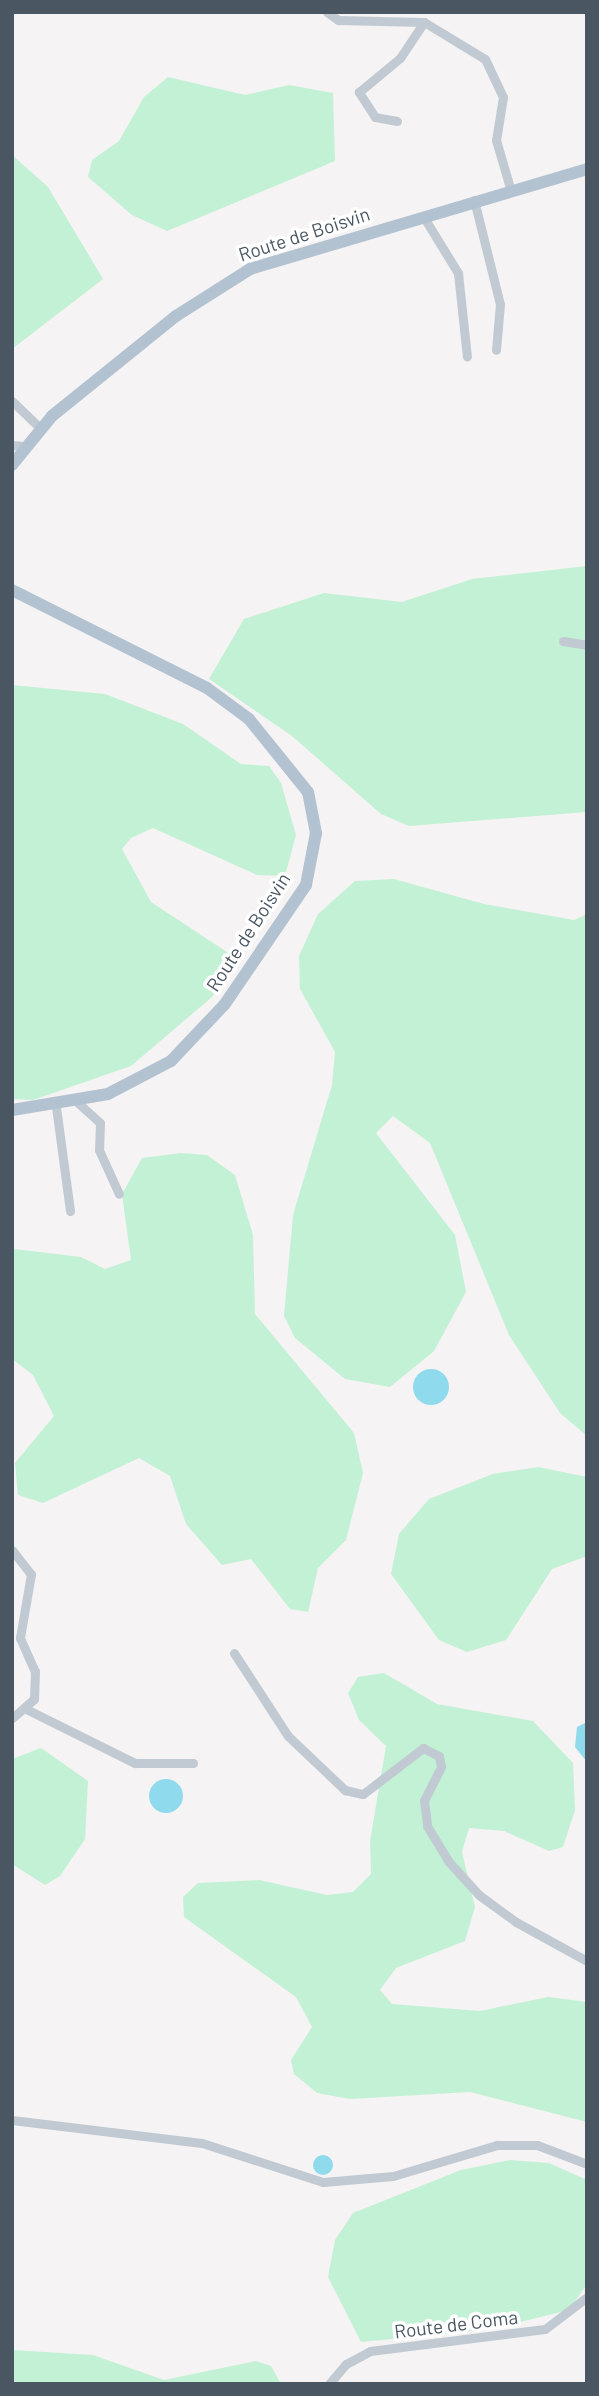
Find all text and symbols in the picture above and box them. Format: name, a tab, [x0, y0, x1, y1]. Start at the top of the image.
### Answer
street label: Route de Boisvin	[235, 202, 373, 266]
street label: Route de Boisvin	[201, 868, 295, 996]
street label: Route de Coma	[393, 2305, 519, 2343]

